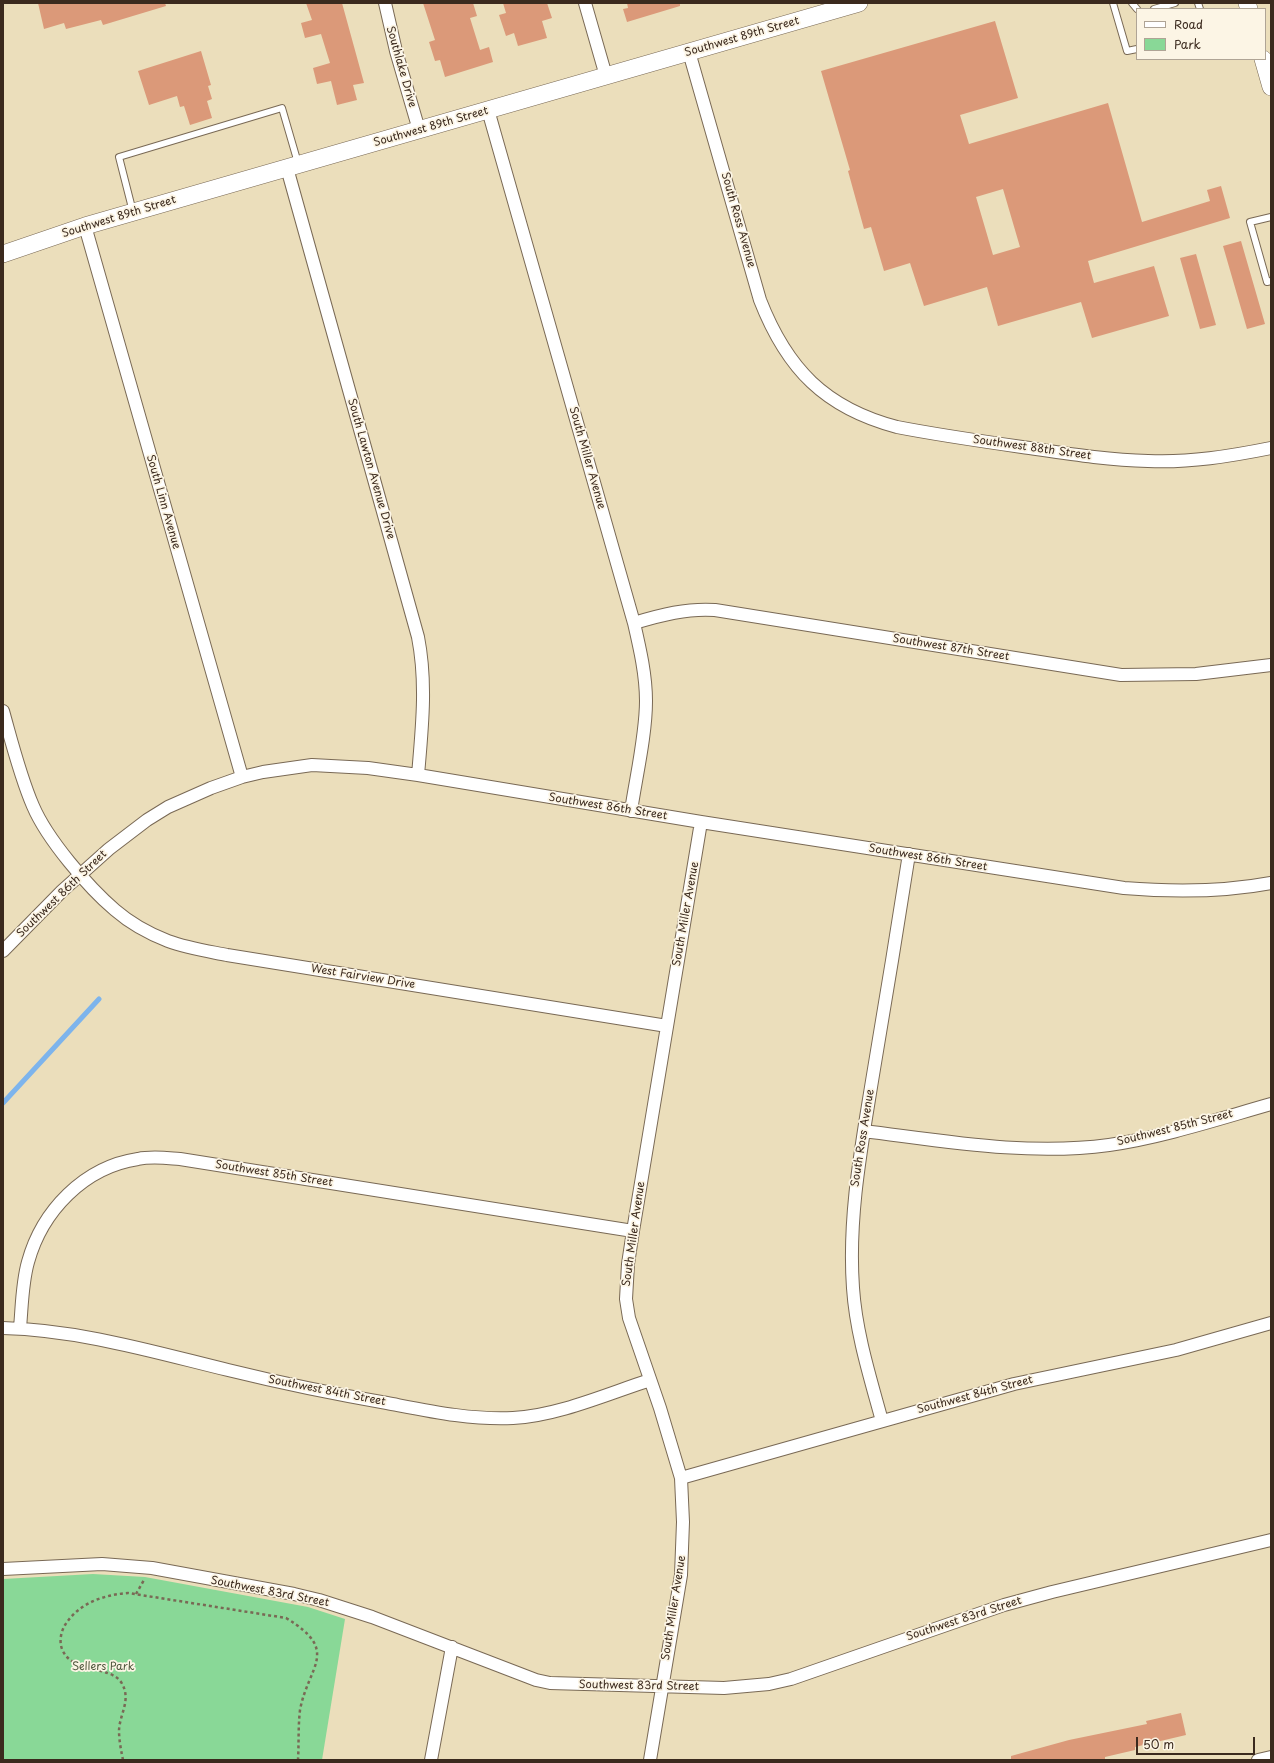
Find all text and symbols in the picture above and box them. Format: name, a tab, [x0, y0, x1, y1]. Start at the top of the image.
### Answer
legend	[1136, 8, 1266, 60]
street label: Southwest 89th Street	[683, 14, 801, 60]
text: Road	[1174, 15, 1203, 33]
street label: Southlake Drive	[383, 25, 419, 109]
text: Park	[1174, 35, 1201, 53]
street label: Southwest 89th Street	[372, 104, 490, 150]
street label: South Ross Avenue	[718, 171, 758, 269]
street label: Southwest 89th Street	[60, 193, 178, 241]
street label: South Lawton Avenue Drive	[345, 397, 397, 541]
street label: South Miller Avenue	[566, 405, 608, 511]
street label: Southwest 88th Street	[972, 433, 1092, 463]
street label: South Linn Avenue	[143, 453, 183, 551]
street label: Southwest 87th Street	[892, 632, 1010, 664]
street label: Southwest 86th Street	[548, 791, 668, 823]
street label: Southwest 86th Street	[868, 842, 988, 874]
street label: Southwest 86th Street	[14, 848, 110, 940]
street label: South Miller Avenue	[670, 861, 702, 967]
street label: West Fairview Drive	[310, 962, 416, 992]
street label: South Ross Avenue	[849, 1088, 877, 1188]
street label: Southwest 85th Street	[1116, 1107, 1234, 1149]
street label: Southwest 85th Street	[214, 1158, 334, 1190]
street label: South Miller Avenue	[620, 1181, 648, 1287]
street label: Southwest 84th Street	[267, 1373, 387, 1409]
street label: Southwest 84th Street	[916, 1373, 1034, 1417]
street label: South Miller Avenue	[659, 1555, 689, 1661]
street label: Southwest 83rd Street	[210, 1574, 330, 1610]
street label: Southwest 83rd Street	[905, 1594, 1023, 1644]
park label: Sellers Park	[72, 1660, 134, 1674]
street label: Southwest 83rd Street	[579, 1678, 699, 1694]
scale bar	[1138, 1729, 1257, 1755]
text: 50 m	[1143, 1735, 1174, 1753]

